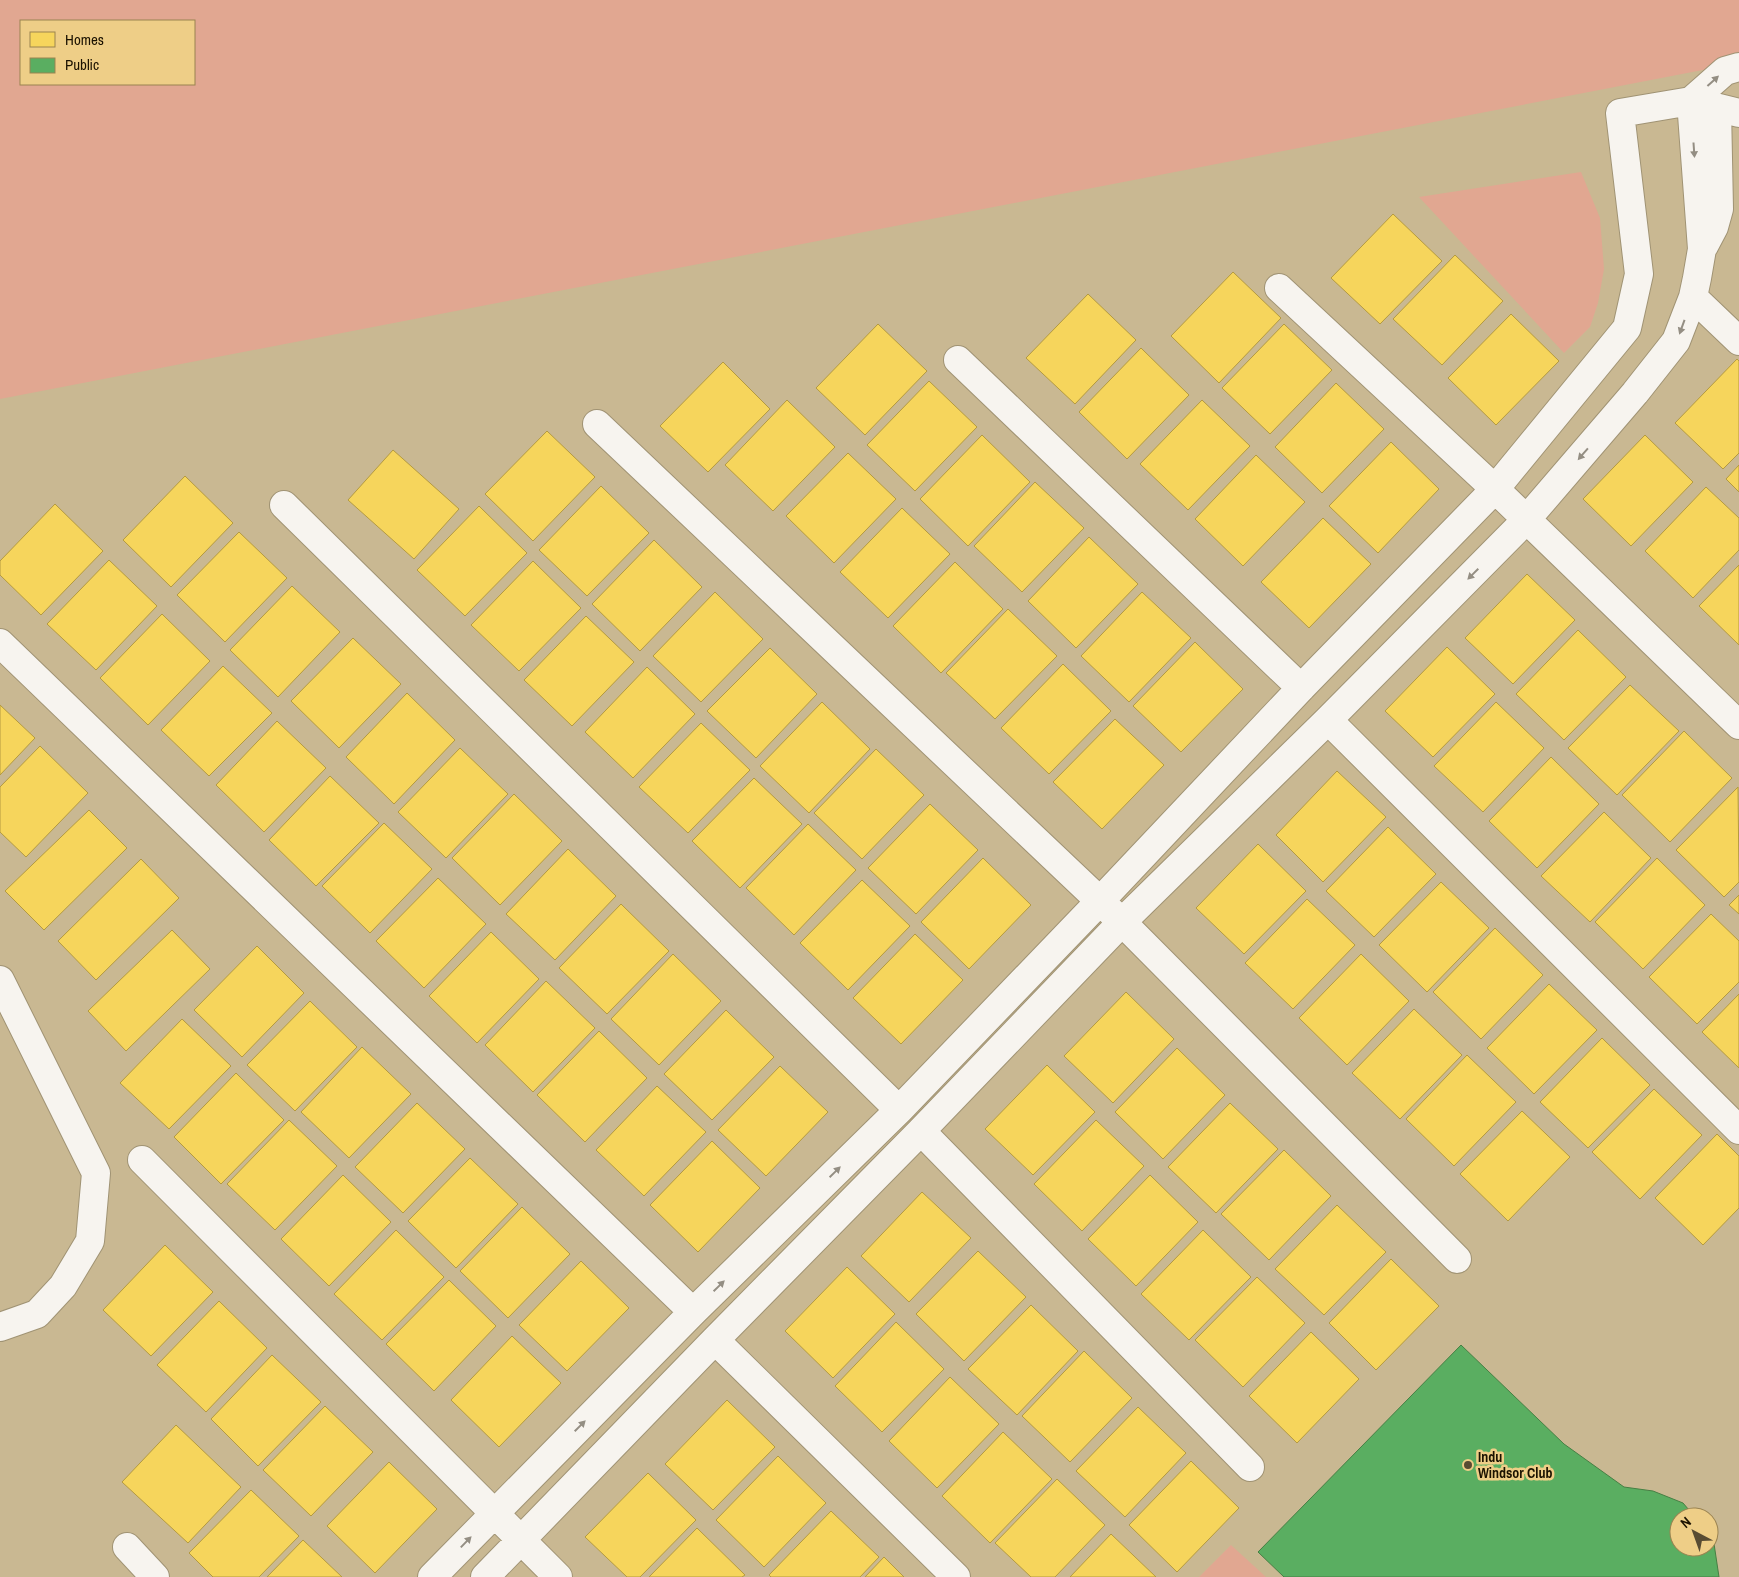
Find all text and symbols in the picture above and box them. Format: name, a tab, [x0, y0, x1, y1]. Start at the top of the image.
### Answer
legend	[20, 20, 195, 85]
text: Homes	[65, 29, 104, 50]
text: Public	[65, 54, 99, 75]
one-way arrow	[1707, 75, 1719, 87]
one-way arrow	[1691, 142, 1699, 158]
one-way arrow	[1678, 319, 1685, 334]
one-way arrow	[1577, 448, 1588, 461]
one-way arrow	[1467, 568, 1479, 580]
one-way arrow	[829, 1166, 841, 1178]
one-way arrow	[713, 1280, 725, 1292]
one-way arrow	[574, 1420, 586, 1432]
place label: Indu Windsor Club	[1478, 1448, 1553, 1482]
marker: Indu Windsor Club	[1462, 1459, 1474, 1471]
north arrow	[1669, 1507, 1719, 1557]
text: N	[1676, 1513, 1695, 1532]
one-way arrow	[460, 1536, 472, 1548]

